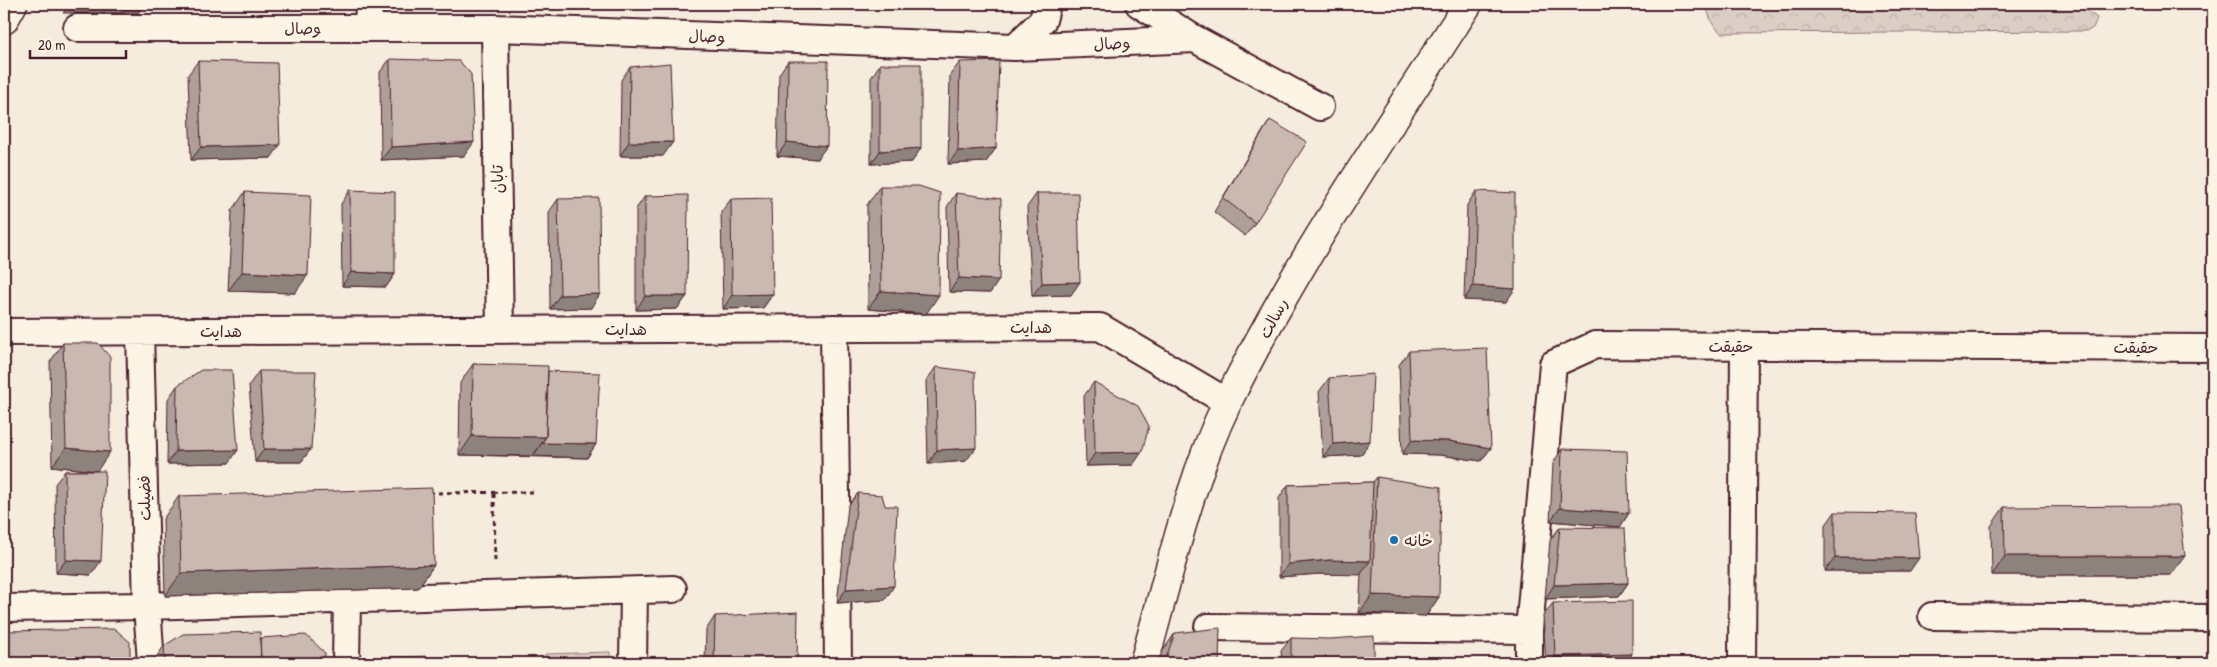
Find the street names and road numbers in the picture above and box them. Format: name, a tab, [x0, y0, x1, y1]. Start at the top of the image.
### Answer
street label: وصال	[284, 17, 322, 39]
street label: وصال	[688, 24, 726, 48]
street label: وصال	[1093, 31, 1131, 55]
street label: تابان	[486, 164, 508, 193]
street label: رسالت	[1253, 294, 1293, 342]
street label: هدایت	[1010, 316, 1052, 338]
street label: هدایت	[605, 318, 647, 340]
street label: هدایت	[200, 320, 242, 342]
street label: حقیقت	[1709, 335, 1753, 357]
street label: حقیقت	[2114, 336, 2158, 358]
street label: فضیلت	[133, 475, 155, 521]

